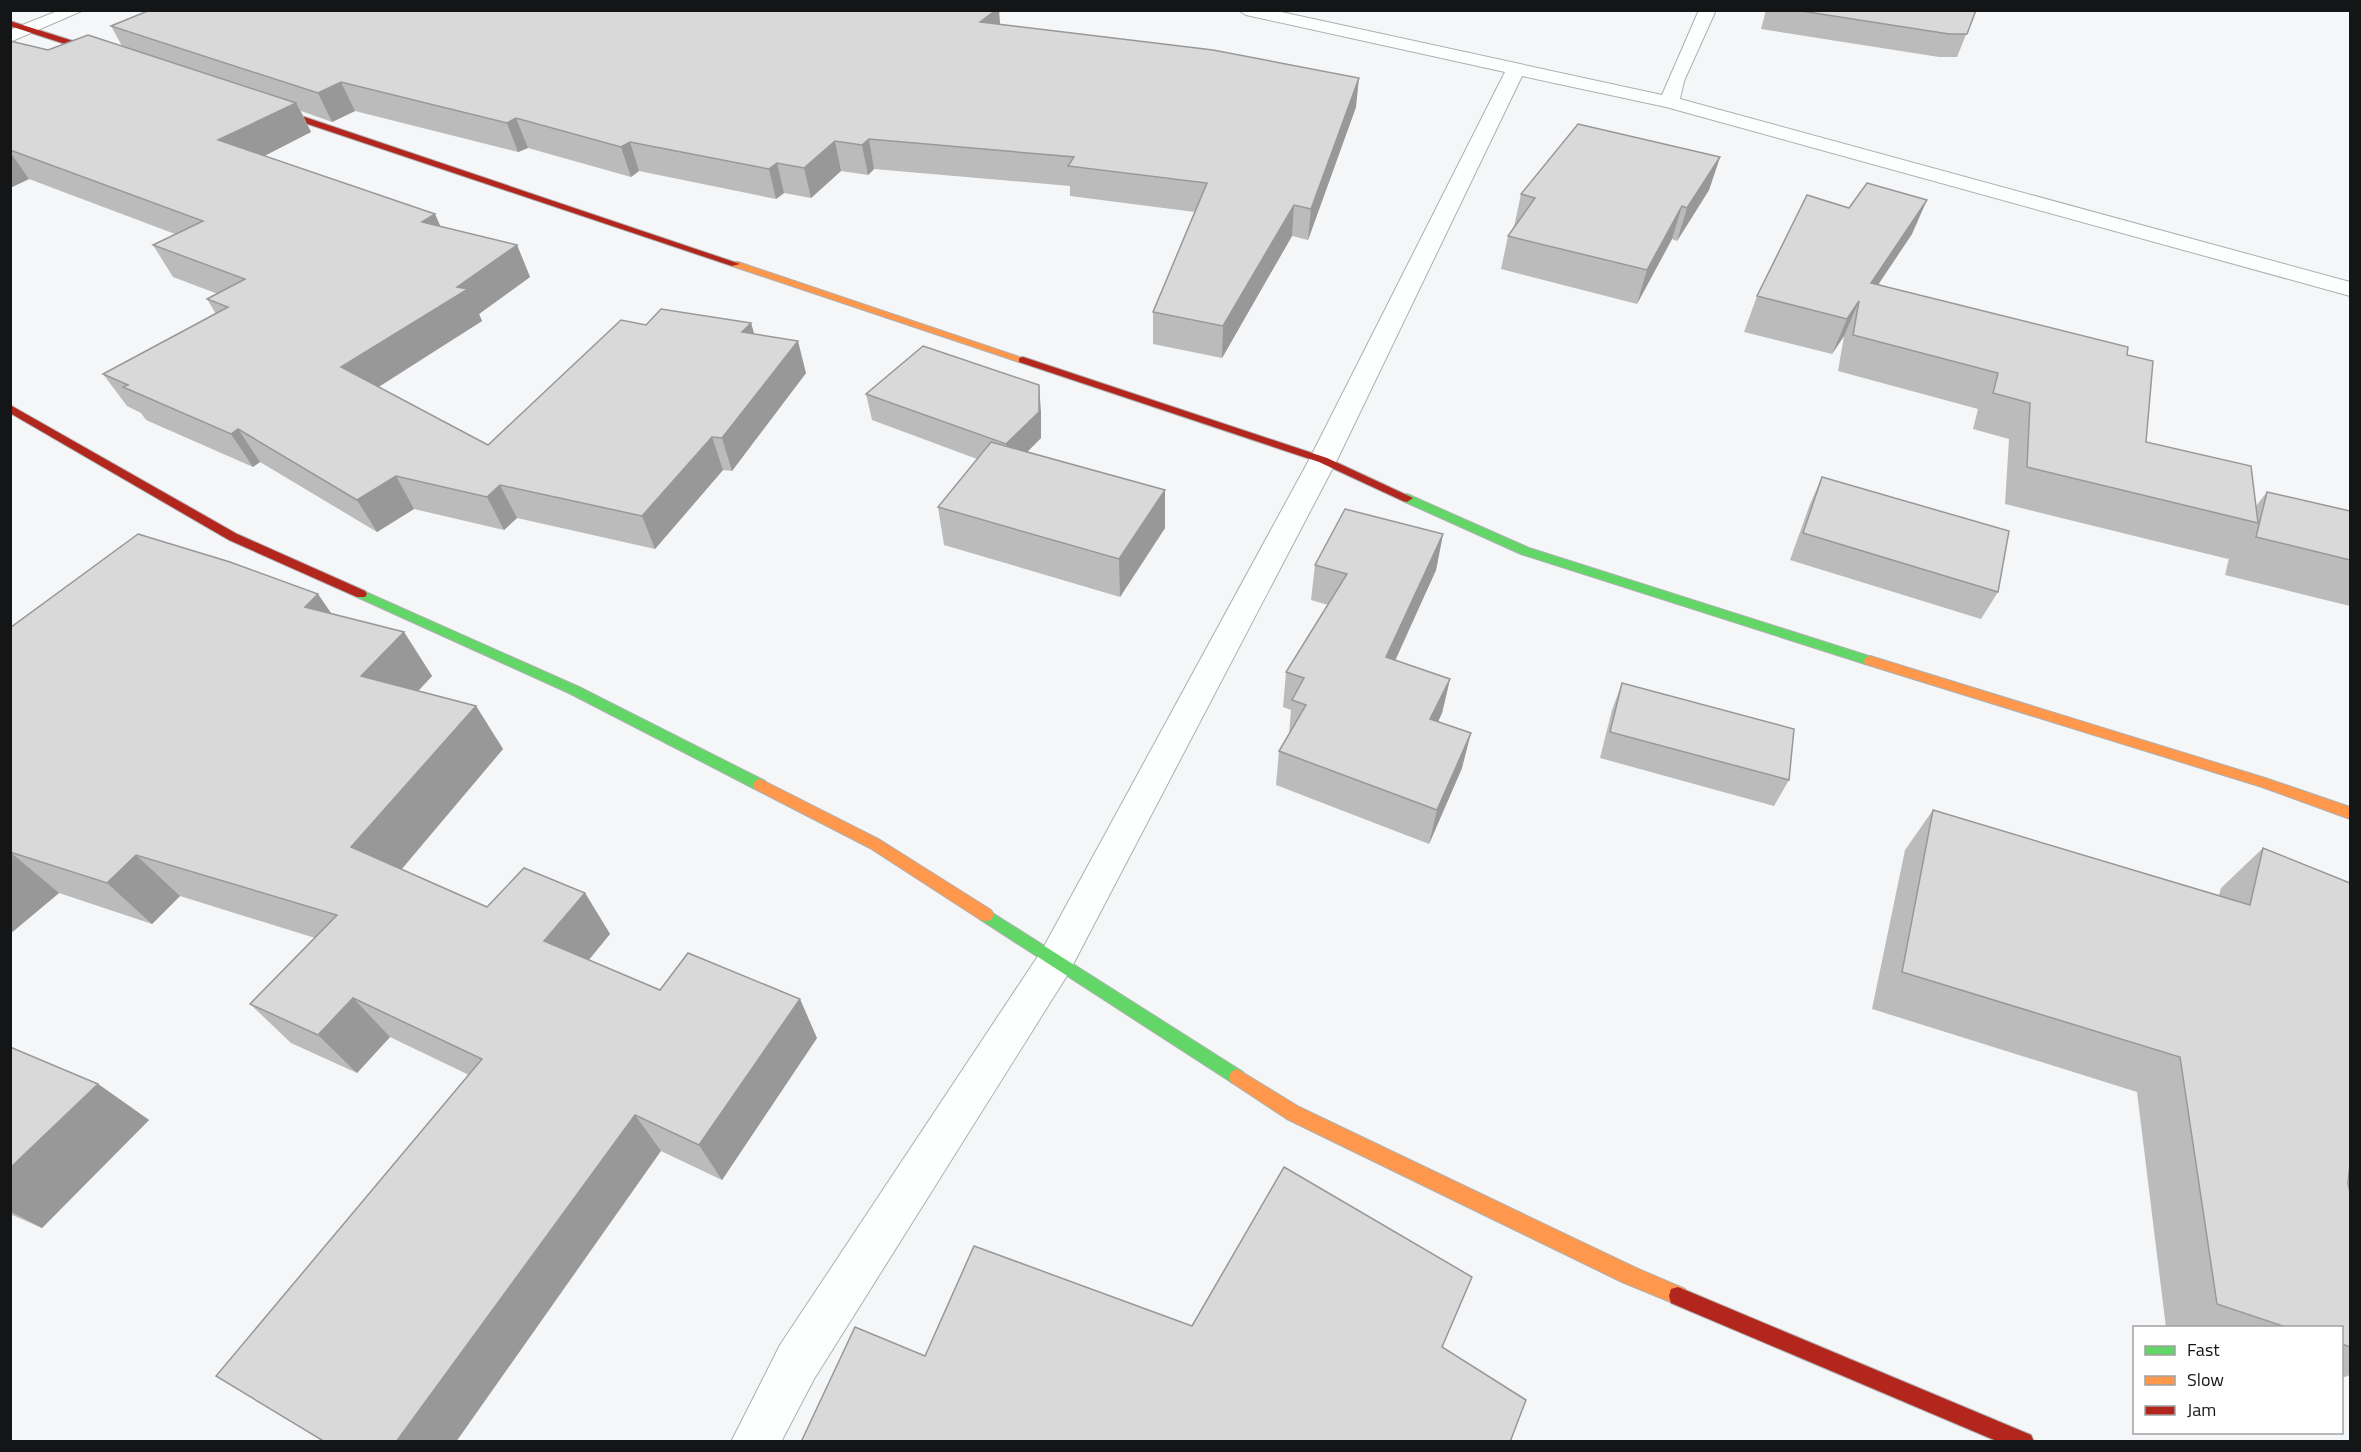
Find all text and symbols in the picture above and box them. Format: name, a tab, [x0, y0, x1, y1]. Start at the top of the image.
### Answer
legend	[2133, 1326, 2343, 1434]
text: Fast	[2187, 1336, 2220, 1363]
text: Slow	[2187, 1366, 2224, 1393]
text: Jam	[2187, 1396, 2216, 1423]

